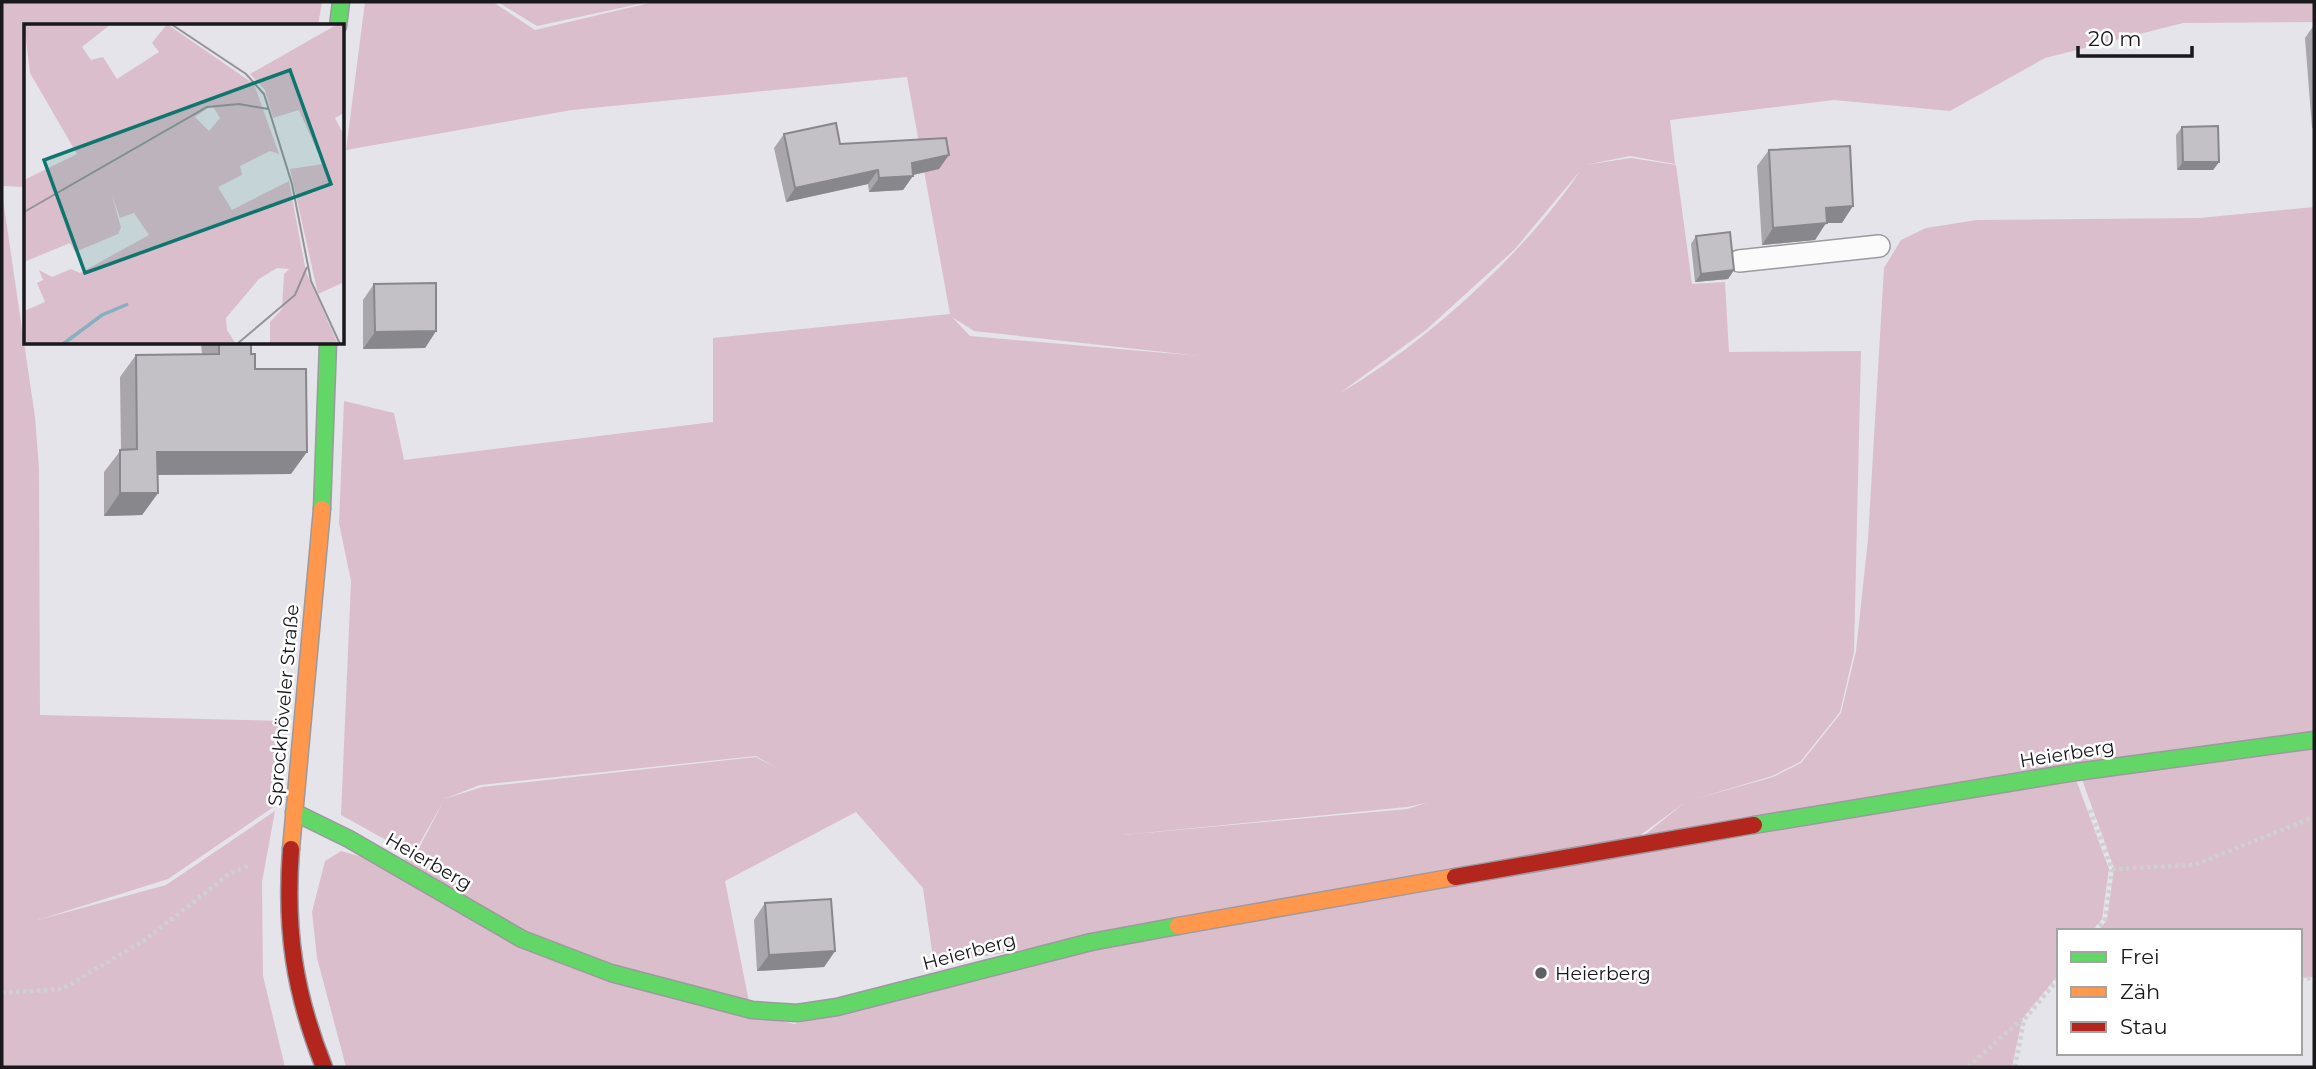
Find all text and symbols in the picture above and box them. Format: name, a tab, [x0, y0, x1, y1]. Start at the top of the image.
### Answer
scale bar	[2078, 14, 2192, 58]
inset map	[24, 24, 345, 345]
text: 20 m	[2088, 26, 2142, 51]
street label: Sprockhöveler Straße	[263, 603, 304, 807]
street label: Heierberg	[2018, 735, 2116, 772]
street label: Heierberg	[382, 828, 476, 895]
street label: Heierberg	[920, 928, 1018, 975]
legend	[2057, 929, 2302, 1055]
text: Frei	[2120, 944, 2160, 969]
place label: Heierberg	[1555, 962, 1651, 985]
marker: Heierberg	[1533, 965, 1549, 981]
text: Zäh	[2120, 979, 2160, 1004]
text: Stau	[2120, 1014, 2168, 1039]

